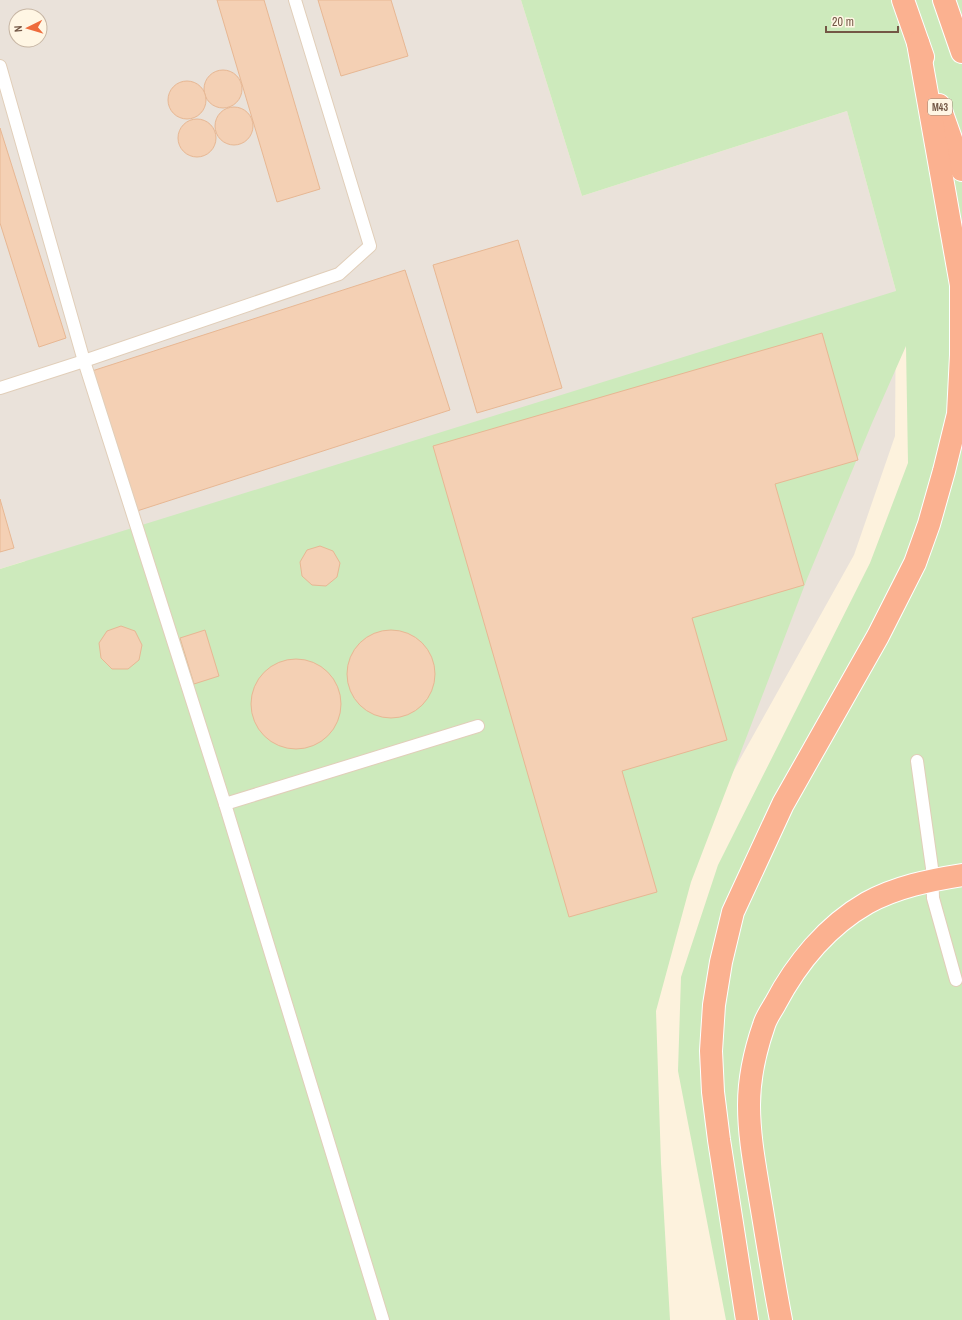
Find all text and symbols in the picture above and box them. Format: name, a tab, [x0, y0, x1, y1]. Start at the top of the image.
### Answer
north arrow	[8, 8, 48, 48]
scale bar	[826, 8, 898, 34]
text: 20 m	[832, 14, 854, 30]
text: N	[11, 25, 25, 33]
road number: M43	[928, 99, 952, 115]

